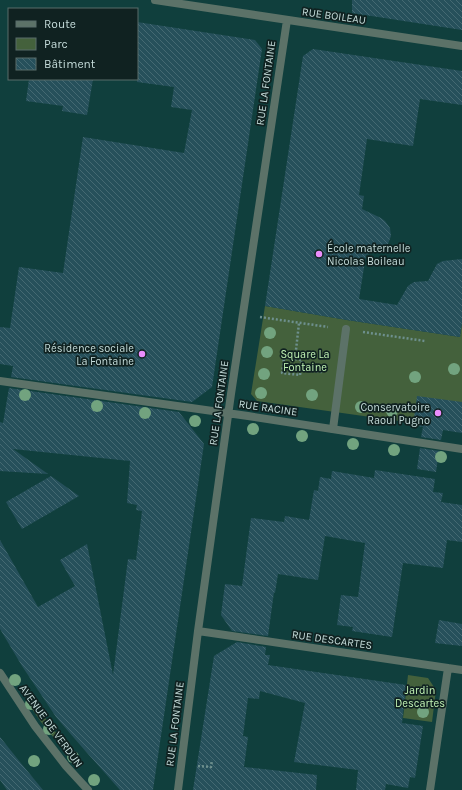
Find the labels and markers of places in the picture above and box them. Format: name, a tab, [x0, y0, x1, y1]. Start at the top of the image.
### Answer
place label: École maternelle Nicolas Boileau	[327, 240, 411, 268]
marker: École maternelle Nicolas Boileau	[314, 249, 324, 259]
place label: Résidence sociale La Fontaine	[44, 342, 134, 368]
marker: Résidence sociale La Fontaine	[137, 349, 147, 359]
place label: Conservatoire Raoul Pugno	[361, 401, 430, 427]
marker: Conservatoire Raoul Pugno	[433, 408, 443, 418]

